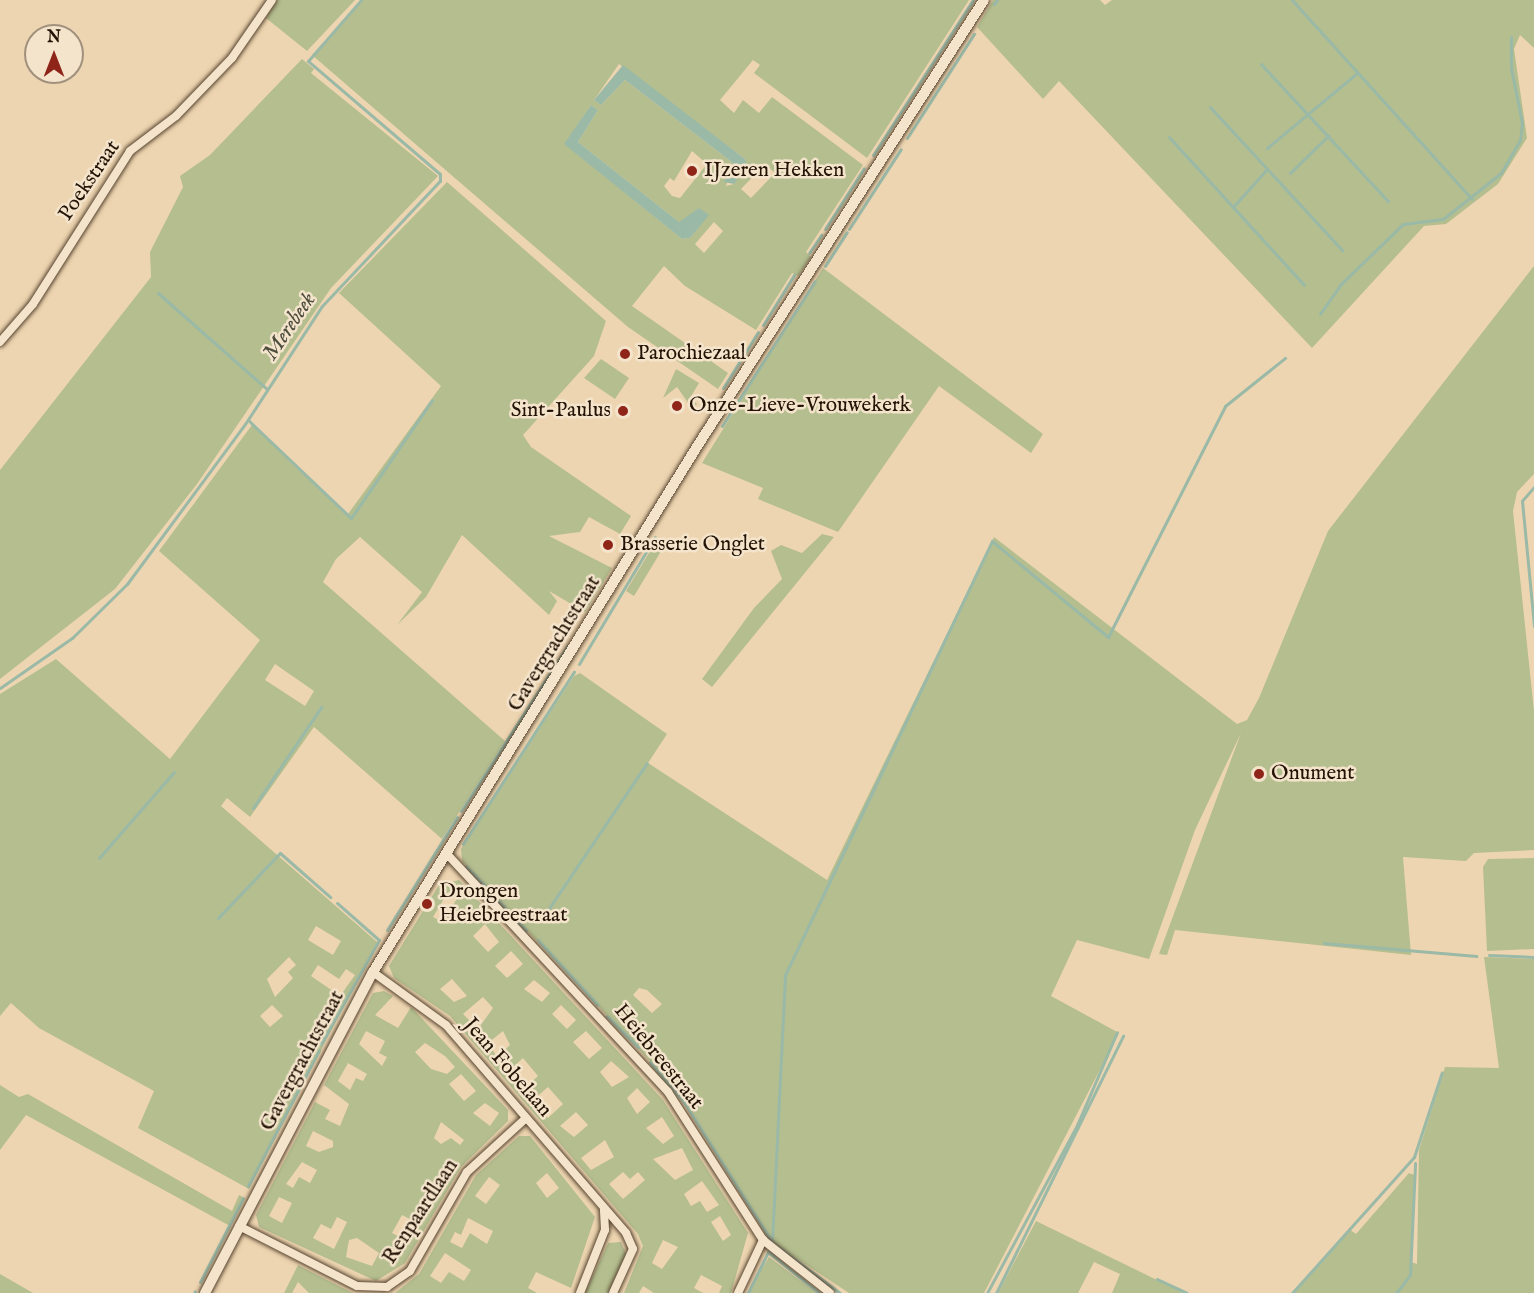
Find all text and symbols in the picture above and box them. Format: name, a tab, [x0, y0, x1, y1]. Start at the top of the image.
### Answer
north arrow	[24, 24, 84, 84]
text: N	[47, 28, 61, 48]
street label: Poekstraat	[54, 136, 126, 226]
place label: IJzeren Hekken	[704, 158, 844, 184]
marker: IJzeren Hekken	[685, 164, 699, 178]
water label: Merebeek	[258, 288, 322, 366]
place label: Parochiezaal	[637, 341, 746, 367]
marker: Parochiezaal	[618, 347, 632, 361]
place label: Onze-Lieve-Vrouwekerk	[689, 393, 911, 419]
place label: Sint-Paulus	[511, 398, 611, 424]
marker: Onze-Lieve-Vrouwekerk	[670, 399, 684, 413]
marker: Sint-Paulus	[616, 404, 630, 418]
place label: Brasserie Onglet	[620, 532, 765, 558]
marker: Brasserie Onglet	[601, 538, 615, 552]
street label: Gavergrachtstraat	[503, 571, 607, 717]
place label: Onument	[1271, 761, 1354, 787]
marker: Onument	[1252, 767, 1266, 781]
place label: Drongen Heiebreestraat	[439, 879, 567, 929]
marker: Drongen Heiebreestraat	[420, 897, 434, 911]
street label: Gavergrachtstraat	[255, 987, 351, 1135]
street label: Heiebreestraat	[608, 999, 708, 1115]
street label: Jean Fobelaan	[457, 1013, 557, 1123]
street label: Renpaardlaan	[378, 1155, 464, 1269]

